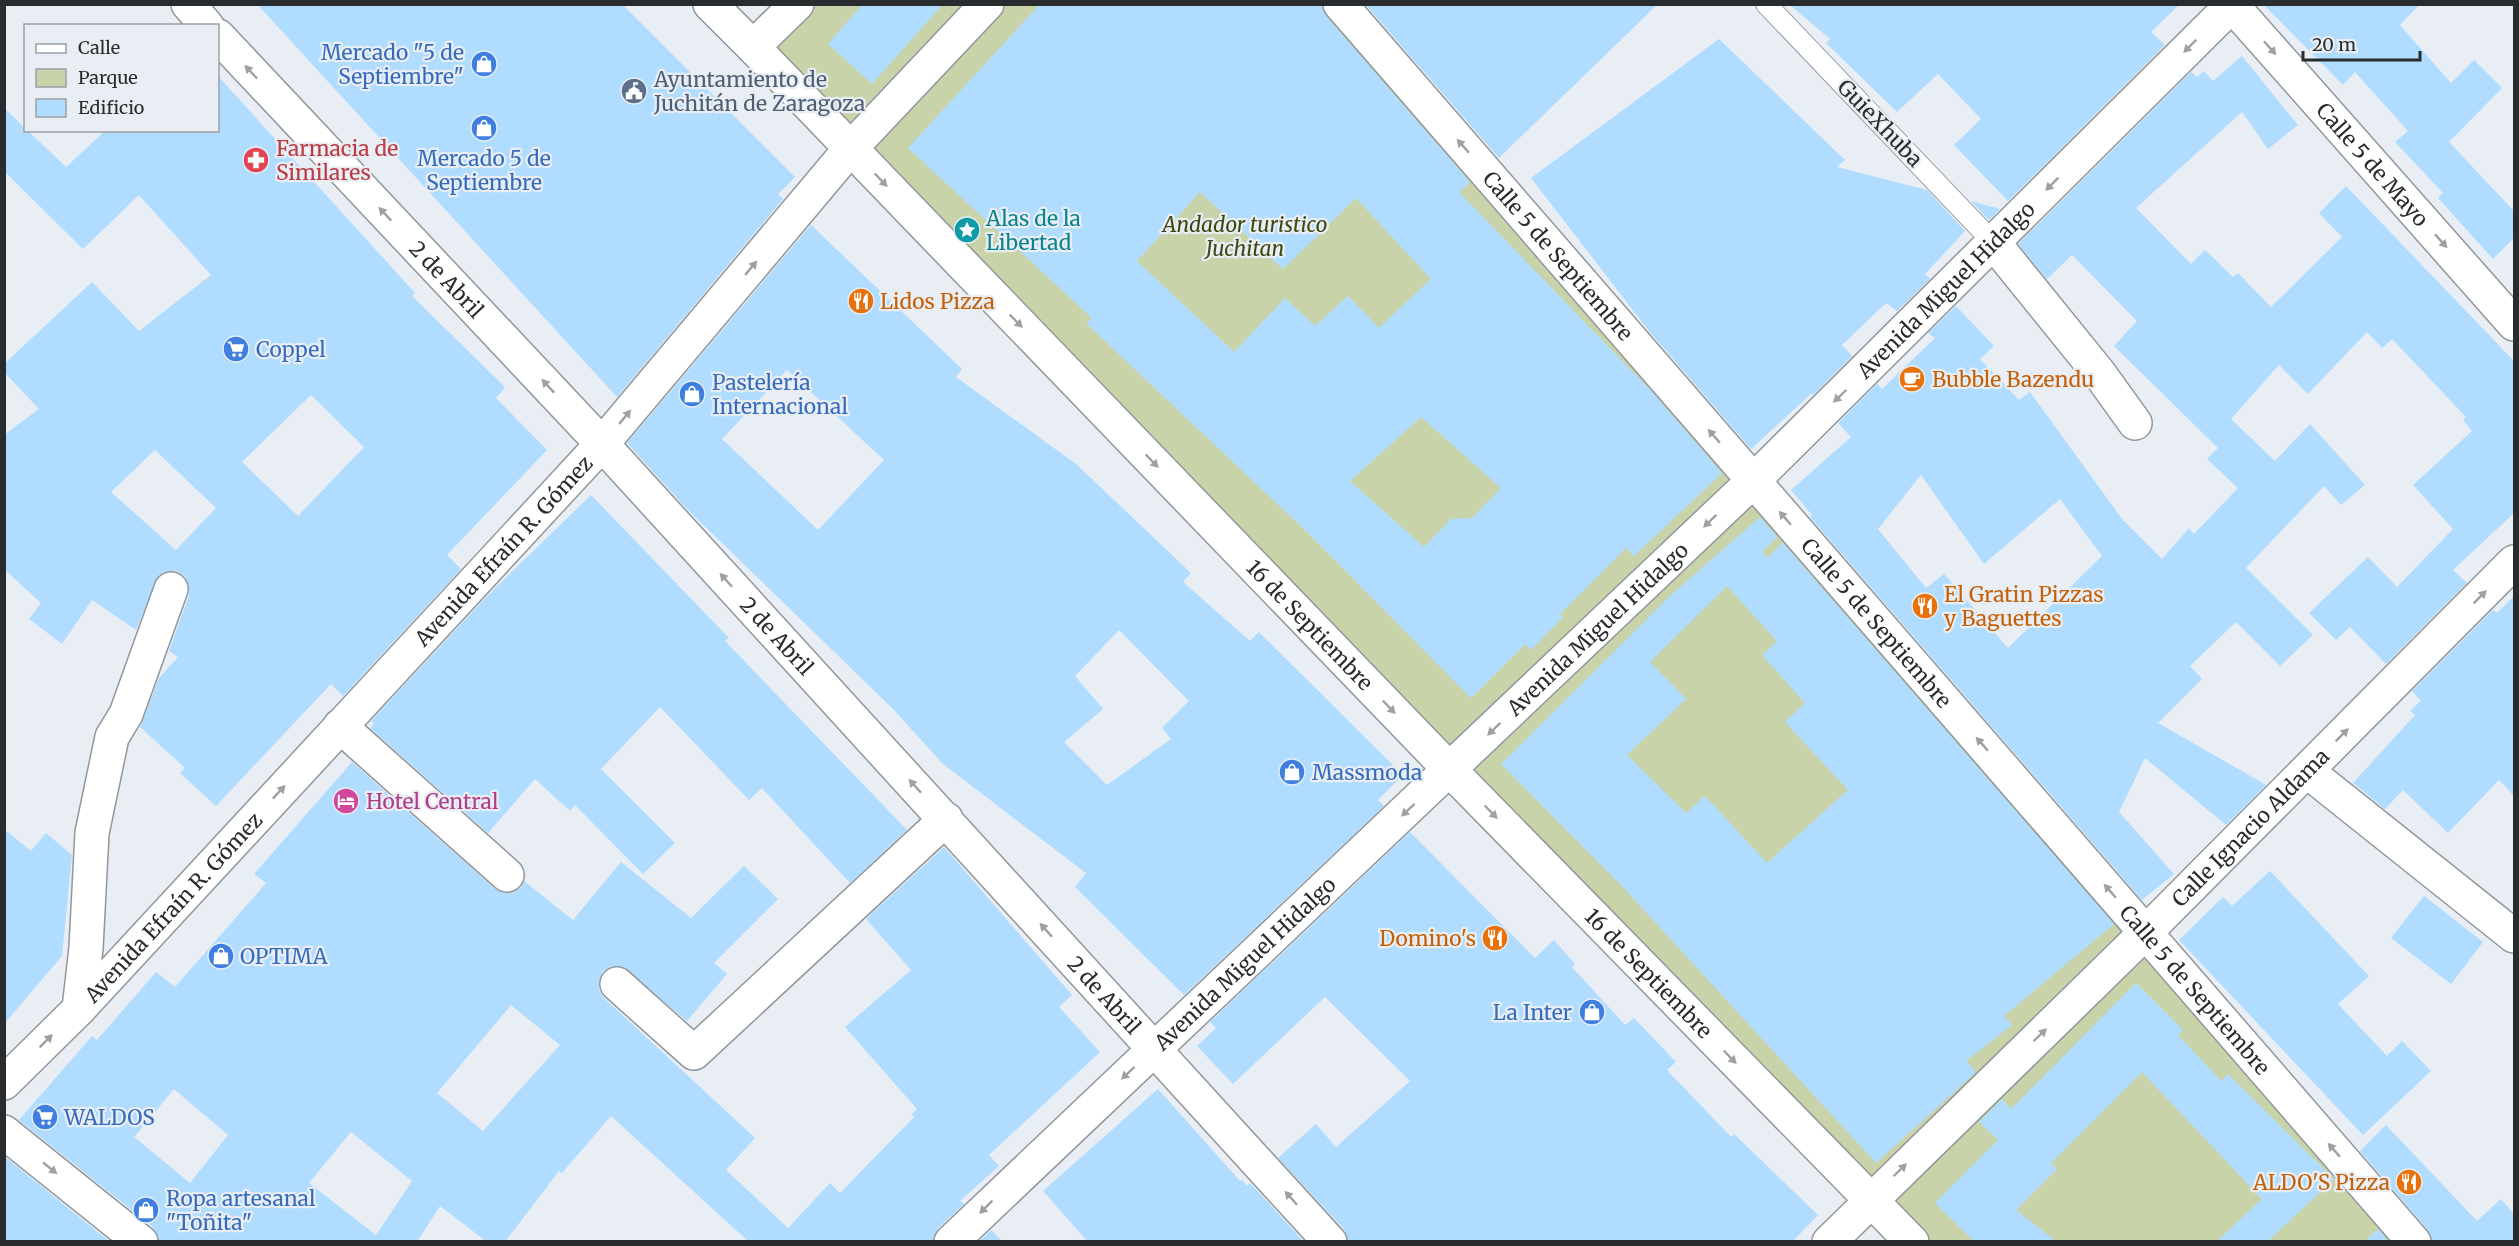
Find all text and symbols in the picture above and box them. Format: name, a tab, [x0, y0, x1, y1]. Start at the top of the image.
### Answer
legend	[24, 24, 219, 132]
scale bar	[2303, 24, 2420, 62]
text: 20 m	[2312, 33, 2356, 56]
text: Calle	[78, 36, 120, 59]
place label: Mercado "5 de Septiembre"	[321, 39, 464, 90]
one-way arrow	[2184, 39, 2198, 53]
one-way arrow	[2263, 40, 2276, 55]
shop icon: Mercado "5 de Septiembre"	[469, 49, 499, 79]
one-way arrow	[245, 65, 259, 79]
text: Parque	[78, 66, 138, 89]
place label: Ayuntamiento de Juchitán de Zaragoza	[653, 66, 865, 117]
street label: GuieXhuba	[1832, 74, 1928, 172]
public building icon: Ayuntamiento de Juchitán de Zaragoza	[619, 76, 649, 106]
text: Edificio	[78, 96, 144, 119]
street label: Calle 5 de Mayo	[2311, 97, 2435, 232]
shop icon: Mercado 5 de Septiembre	[469, 113, 499, 143]
place label: Farmacia de Similares	[276, 135, 398, 186]
one-way arrow	[1457, 139, 1470, 154]
pharmacy icon: Farmacia de Similares	[241, 145, 271, 175]
place label: Mercado 5 de Septiembre	[417, 145, 551, 196]
street label: Calle 5 de Septiembre	[1477, 165, 1639, 346]
one-way arrow	[873, 173, 887, 187]
one-way arrow	[2045, 177, 2059, 191]
street label: Avenida Miguel Hidalgo	[1850, 195, 2040, 385]
place label: Alas de la Libertad	[985, 205, 1081, 256]
one-way arrow	[379, 207, 392, 222]
park label: Andador turistico Juchitan	[1160, 211, 1328, 262]
place icon: Alas de la Libertad	[952, 215, 982, 245]
one-way arrow	[2434, 233, 2447, 248]
street label: 2 de Abril	[404, 235, 490, 324]
one-way arrow	[744, 261, 757, 276]
restaurant icon: Lidos Pizza	[846, 286, 876, 316]
place label: Lidos Pizza	[880, 288, 995, 315]
one-way arrow	[1009, 313, 1023, 328]
supermarket icon: Coppel	[221, 334, 251, 364]
place label: Coppel	[256, 336, 326, 363]
cafe icon: Bubble Bazendu	[1897, 364, 1927, 394]
place label: Bubble Bazendu	[1932, 366, 2094, 393]
place label: Pastelería Internacional	[712, 369, 848, 420]
shop icon: Pastelería Internacional	[677, 379, 707, 409]
one-way arrow	[541, 380, 555, 394]
one-way arrow	[1832, 389, 1847, 403]
one-way arrow	[618, 410, 631, 425]
one-way arrow	[1708, 429, 1721, 444]
street label: Avenida Efraín R. Gómez	[408, 450, 598, 652]
one-way arrow	[1144, 454, 1158, 468]
one-way arrow	[1779, 511, 1792, 526]
one-way arrow	[1703, 514, 1718, 528]
street label: Calle 5 de Septiembre	[1796, 532, 1958, 713]
street label: Avenida Miguel Hidalgo	[1500, 536, 1694, 722]
street label: 16 de Septiembre	[1241, 554, 1379, 696]
one-way arrow	[720, 573, 734, 587]
place label: El Gratin Pizzas y Baguettes	[1944, 581, 2104, 632]
one-way arrow	[2473, 589, 2487, 604]
street label: 2 de Abril	[735, 591, 820, 681]
restaurant icon: El Gratin Pizzas y Baguettes	[1910, 591, 1940, 621]
one-way arrow	[1382, 699, 1396, 713]
one-way arrow	[1487, 721, 1501, 735]
one-way arrow	[2335, 728, 2349, 742]
one-way arrow	[1976, 737, 1989, 752]
street label: Calle Ignacio Aldama	[2166, 743, 2334, 912]
shop icon: Massmoda	[1277, 757, 1307, 787]
place label: Massmoda	[1312, 759, 1422, 786]
one-way arrow	[908, 778, 922, 793]
one-way arrow	[272, 784, 286, 799]
hotel icon: Hotel Central	[331, 786, 361, 816]
place label: Hotel Central	[366, 788, 499, 815]
one-way arrow	[1401, 803, 1415, 817]
one-way arrow	[1484, 805, 1498, 819]
street label: Avenida Efraín R. Gómez	[78, 806, 268, 1009]
street label: Avenida Miguel Hidalgo	[1148, 871, 1341, 1056]
one-way arrow	[2104, 884, 2117, 899]
street label: Calle 5 de Septiembre	[2114, 899, 2276, 1080]
street label: 16 de Septiembre	[1579, 903, 1718, 1044]
one-way arrow	[1040, 923, 1053, 938]
restaurant icon: Domino's	[1480, 923, 1510, 953]
place label: Domino's	[1379, 925, 1476, 952]
shop icon: OPTIMA	[206, 941, 236, 971]
place label: OPTIMA	[240, 943, 328, 970]
street label: 2 de Abril	[1062, 950, 1147, 1040]
shop icon: La Inter	[1577, 997, 1607, 1027]
place label: La Inter	[1493, 999, 1572, 1026]
one-way arrow	[2032, 1028, 2046, 1042]
one-way arrow	[38, 1035, 52, 1049]
one-way arrow	[1723, 1049, 1737, 1063]
one-way arrow	[1121, 1066, 1136, 1079]
supermarket icon: WALDOS	[30, 1102, 60, 1132]
place label: WALDOS	[63, 1104, 155, 1131]
one-way arrow	[2328, 1143, 2341, 1158]
one-way arrow	[42, 1162, 58, 1175]
one-way arrow	[1892, 1164, 1906, 1178]
restaurant icon: ALDO'S Pizza	[2394, 1167, 2424, 1197]
place label: ALDO'S Pizza	[2252, 1169, 2390, 1196]
place label: Ropa artesanal "Toñita"	[166, 1185, 316, 1236]
one-way arrow	[1284, 1192, 1298, 1206]
shop icon: Ropa artesanal "Toñita"	[131, 1195, 161, 1225]
one-way arrow	[979, 1199, 993, 1213]

